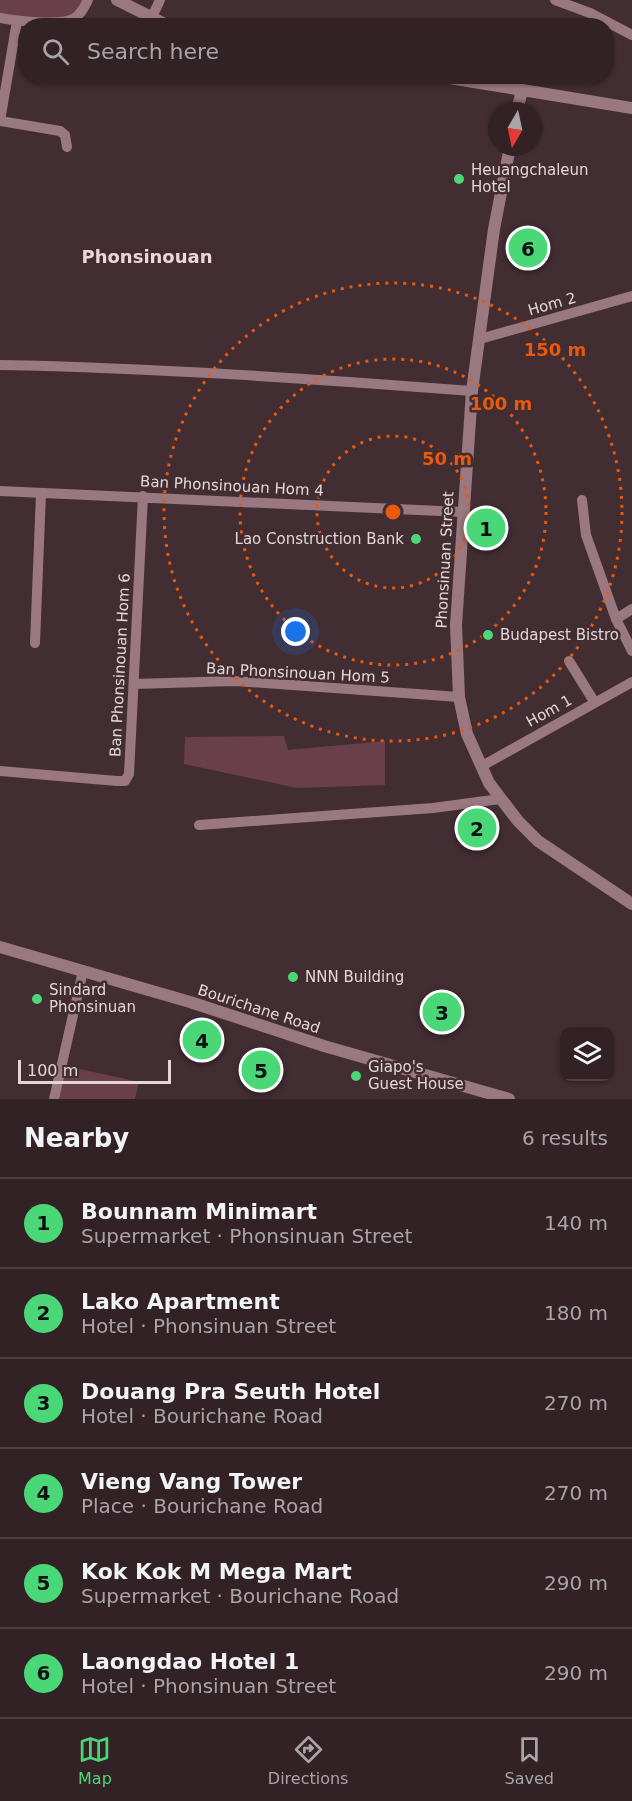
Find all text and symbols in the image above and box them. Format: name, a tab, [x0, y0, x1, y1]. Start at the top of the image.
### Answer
search box	[18, 18, 614, 84]
icon: search	[39, 35, 72, 68]
text: Search here	[87, 39, 219, 64]
north arrow	[488, 102, 542, 156]
place label: Heuangchaleun Hotel	[471, 161, 589, 196]
marker: Heuangchaleun Hotel	[452, 172, 466, 186]
pin: 6	[508, 226, 548, 270]
district label: Phonsinouan	[81, 246, 213, 267]
street label: Hom 2	[526, 289, 578, 319]
text: 150 m	[524, 339, 586, 360]
text: 100 m	[470, 393, 532, 414]
text: 50 m	[422, 448, 472, 469]
street label: Ban Phonsinouan Hom 4	[140, 472, 324, 500]
street label: Phonsinuan Street	[432, 491, 458, 629]
centre of rings	[383, 502, 403, 522]
pin: 1	[466, 506, 506, 550]
place label: Lao Construction Bank	[235, 530, 404, 548]
marker: Lao Construction Bank	[409, 532, 423, 546]
street label: Ban Phonsinouan Hom 6	[106, 573, 134, 757]
your location	[281, 617, 310, 646]
place label: Budapest Bistro	[500, 626, 619, 644]
marker: Budapest Bistro	[481, 628, 495, 642]
street label: Ban Phonsinouan Hom 5	[206, 659, 390, 687]
street label: Hom 1	[523, 691, 575, 731]
pin: 2	[458, 806, 496, 850]
place label: NNN Building	[305, 968, 404, 986]
marker: NNN Building	[286, 970, 300, 984]
place label: Sindard Phonsinuan	[49, 981, 136, 1016]
street label: Bourichane Road	[196, 981, 322, 1037]
pin: 3	[422, 990, 462, 1034]
marker: Sindard Phonsinuan	[30, 992, 44, 1006]
pin: 4	[182, 1018, 222, 1062]
map controls	[560, 1027, 614, 1081]
button: layers	[560, 1027, 614, 1081]
pin: 5	[242, 1048, 280, 1092]
scale bar	[18, 1057, 171, 1084]
place label: Giapo's Guest House	[368, 1058, 464, 1093]
text: 100 m	[27, 1061, 78, 1080]
marker: Giapo's Guest House	[349, 1069, 363, 1083]
text: Nearby	[24, 1123, 129, 1153]
text: 6 results	[522, 1126, 608, 1150]
text: Bounnam Minimart	[81, 1199, 317, 1224]
text: 1	[37, 1211, 50, 1235]
text: 140 m	[544, 1211, 608, 1235]
text: Supermarket · Phonsinuan Street	[81, 1224, 412, 1248]
text: Lako Apartment	[81, 1289, 280, 1314]
text: 2	[37, 1301, 50, 1325]
text: 180 m	[544, 1301, 608, 1325]
text: Hotel · Phonsinuan Street	[81, 1314, 336, 1338]
text: Douang Pra Seuth Hotel	[81, 1379, 380, 1404]
text: 3	[37, 1391, 50, 1415]
text: 270 m	[544, 1391, 608, 1415]
text: Hotel · Bourichane Road	[81, 1404, 323, 1428]
text: Vieng Vang Tower	[81, 1469, 302, 1494]
text: 4	[37, 1481, 50, 1505]
text: 270 m	[544, 1481, 608, 1505]
text: Place · Bourichane Road	[81, 1494, 323, 1518]
text: Kok Kok M Mega Mart	[81, 1559, 352, 1584]
text: 5	[37, 1571, 50, 1595]
text: 290 m	[544, 1571, 608, 1595]
text: Supermarket · Bourichane Road	[81, 1584, 399, 1608]
text: Laongdao Hotel 1	[81, 1649, 299, 1674]
text: 6	[37, 1661, 50, 1685]
text: 290 m	[544, 1661, 608, 1685]
text: Hotel · Phonsinuan Street	[81, 1674, 336, 1698]
tab: Map	[78, 1733, 112, 1788]
tab: Directions	[268, 1733, 348, 1788]
tab: Saved	[505, 1733, 554, 1788]

